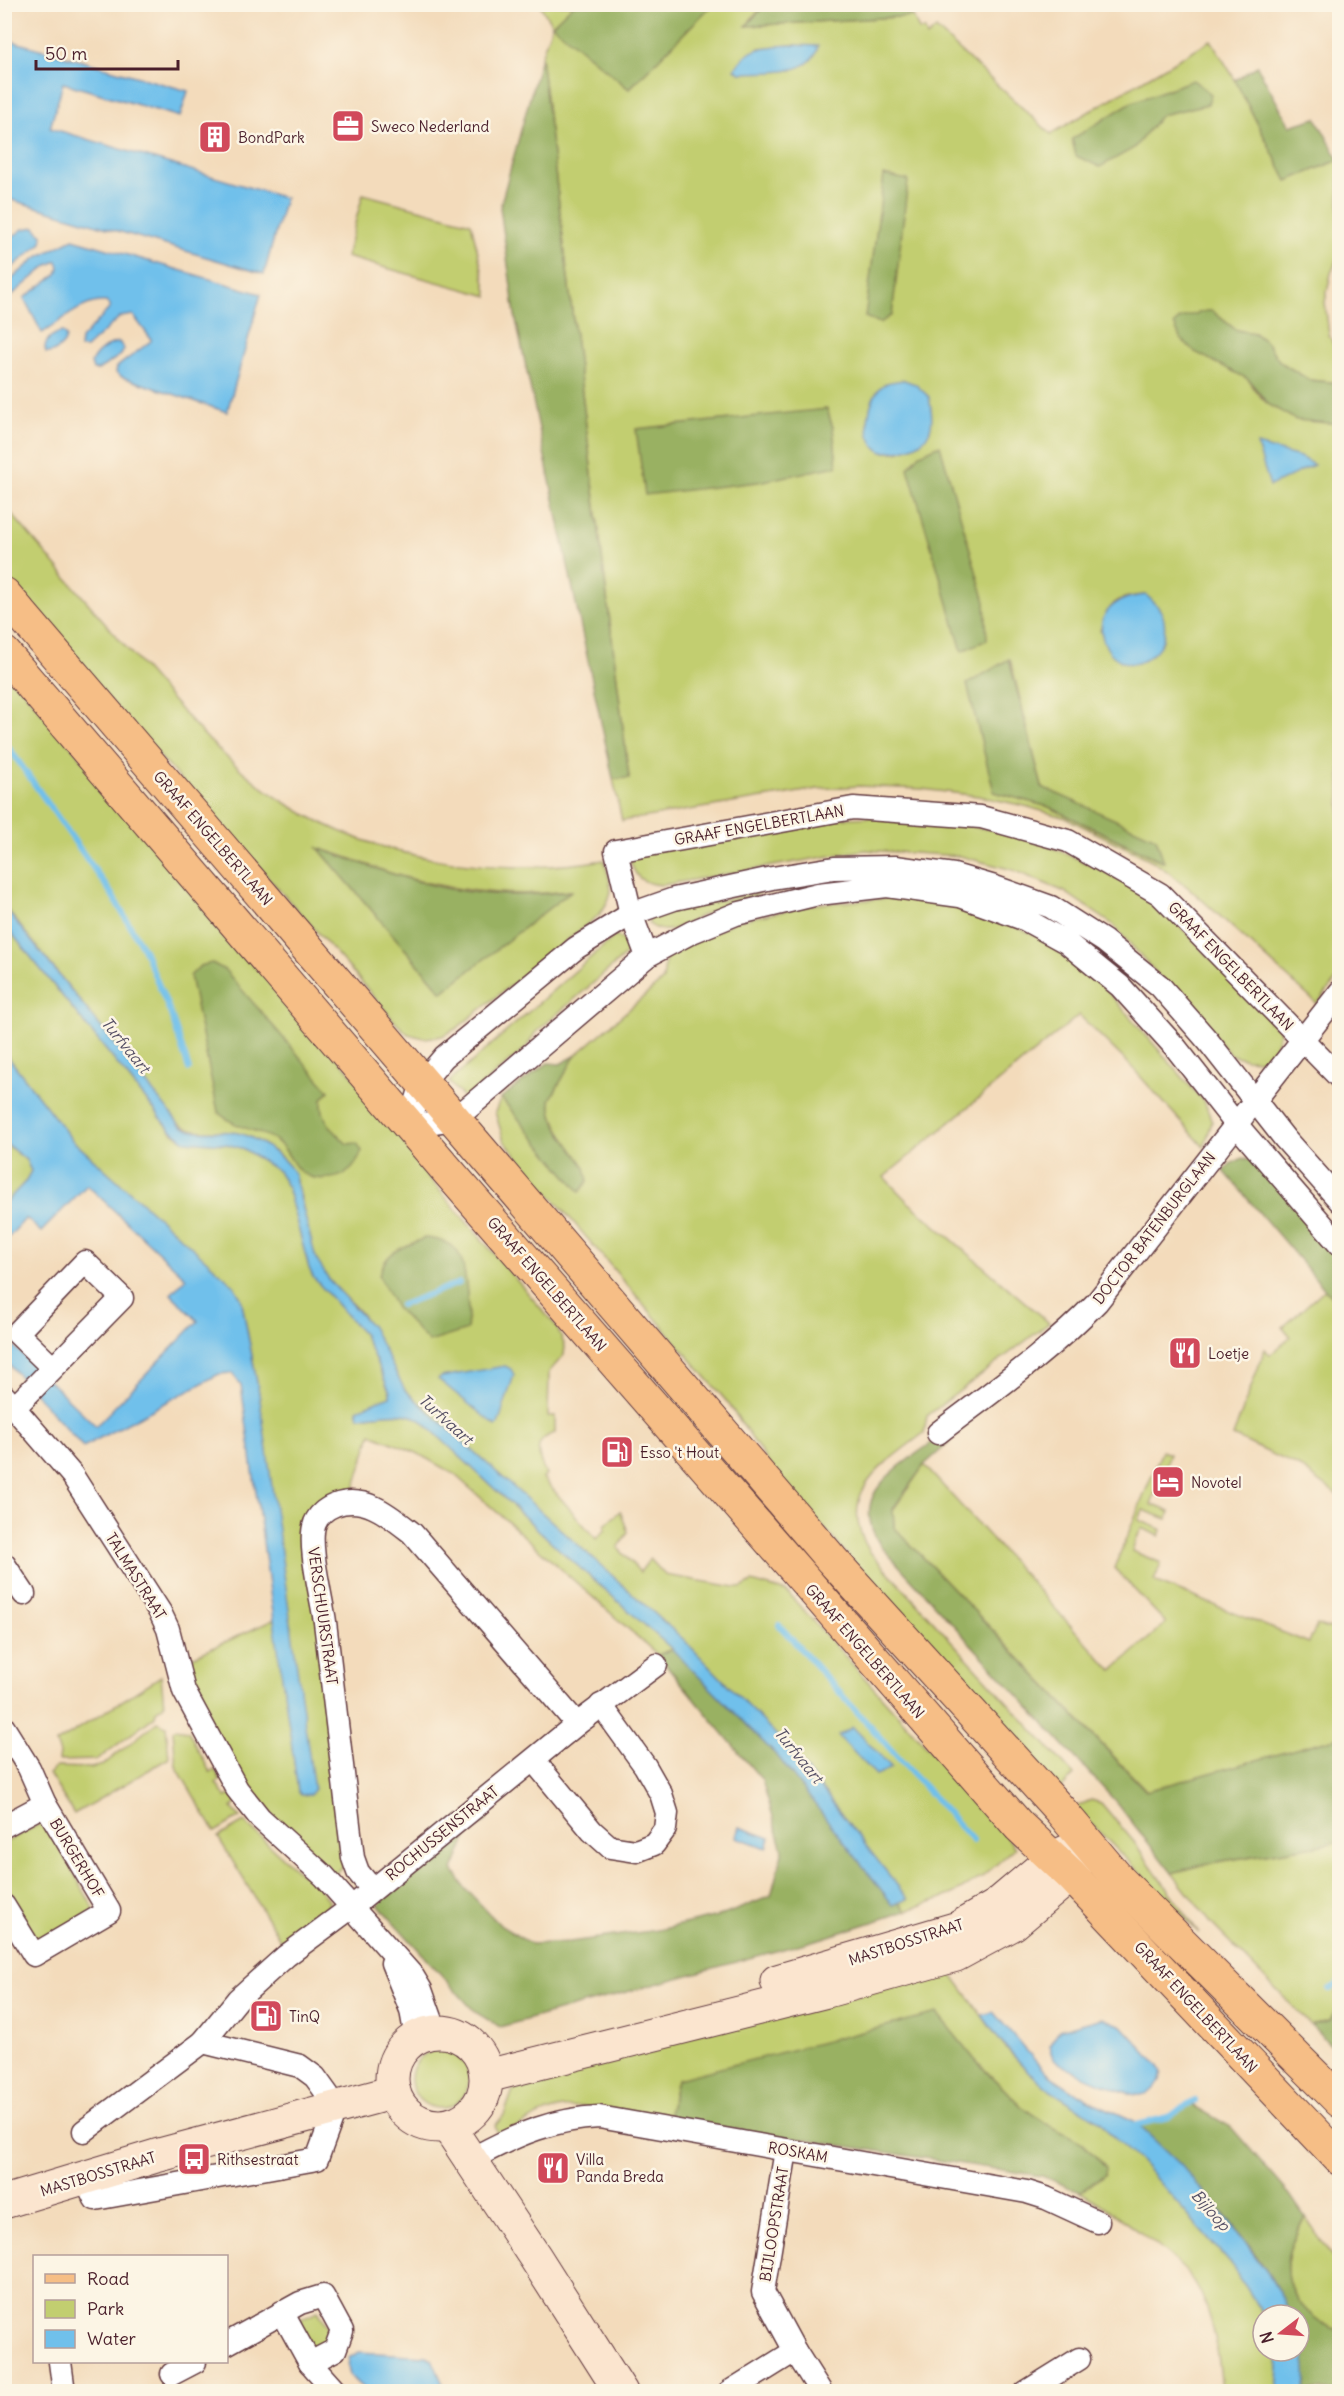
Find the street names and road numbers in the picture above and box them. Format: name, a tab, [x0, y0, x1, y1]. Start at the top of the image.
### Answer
street label: GRAAF ENGELBERTLAAN	[149, 767, 277, 909]
street label: GRAAF ENGELBERTLAAN	[673, 801, 845, 849]
street label: GRAAF ENGELBERTLAAN	[1164, 897, 1298, 1035]
street label: DOCTOR BATENBURGLAAN	[1089, 1148, 1219, 1308]
street label: GRAAF ENGELBERTLAAN	[483, 1213, 611, 1355]
street label: TALMASTRAAT	[102, 1529, 170, 1623]
street label: VERSCHUURSTRAAT	[304, 1546, 342, 1686]
street label: GRAAF ENGELBERTLAAN	[801, 1580, 929, 1722]
street label: ROCHUSSENSTRAAT	[382, 1782, 502, 1884]
street label: BURGERHOF	[46, 1815, 108, 1902]
street label: MASTBOSSTRAAT	[846, 1914, 966, 1970]
street label: GRAAF ENGELBERTLAAN	[1130, 1938, 1262, 2076]
street label: ROSKAM	[767, 2137, 829, 2167]
street label: MASTBOSSTRAAT	[38, 2147, 158, 2201]
street label: BIJLOOPSTRAAT	[756, 2165, 792, 2283]

